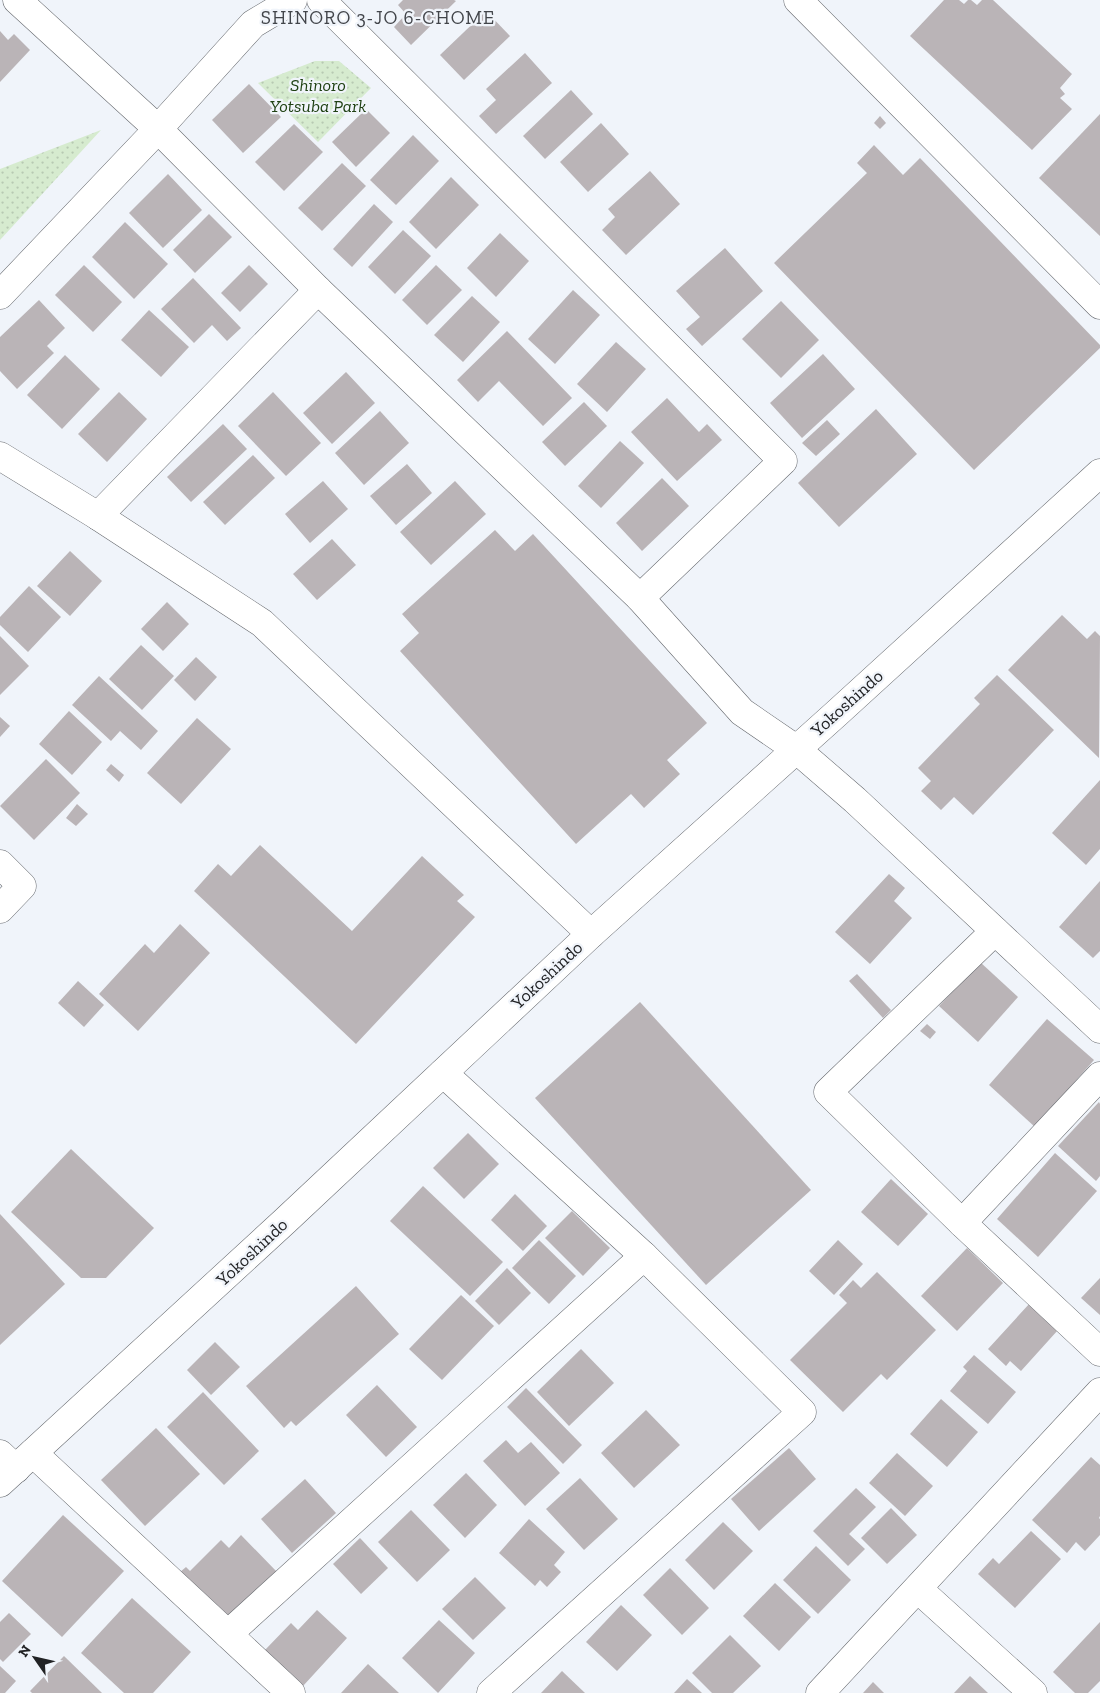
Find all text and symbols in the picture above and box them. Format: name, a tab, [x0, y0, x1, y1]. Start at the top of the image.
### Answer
district label: SHINORO 3-JO 6-CHOME	[261, 6, 495, 29]
park label: Shinoro Yotsuba Park	[270, 74, 366, 117]
street label: Yokoshindo	[806, 665, 888, 742]
street label: Yokoshindo	[506, 936, 587, 1014]
street label: Yokoshindo	[211, 1213, 292, 1291]
north arrow	[10, 1633, 60, 1683]
text: N	[15, 1642, 35, 1660]

